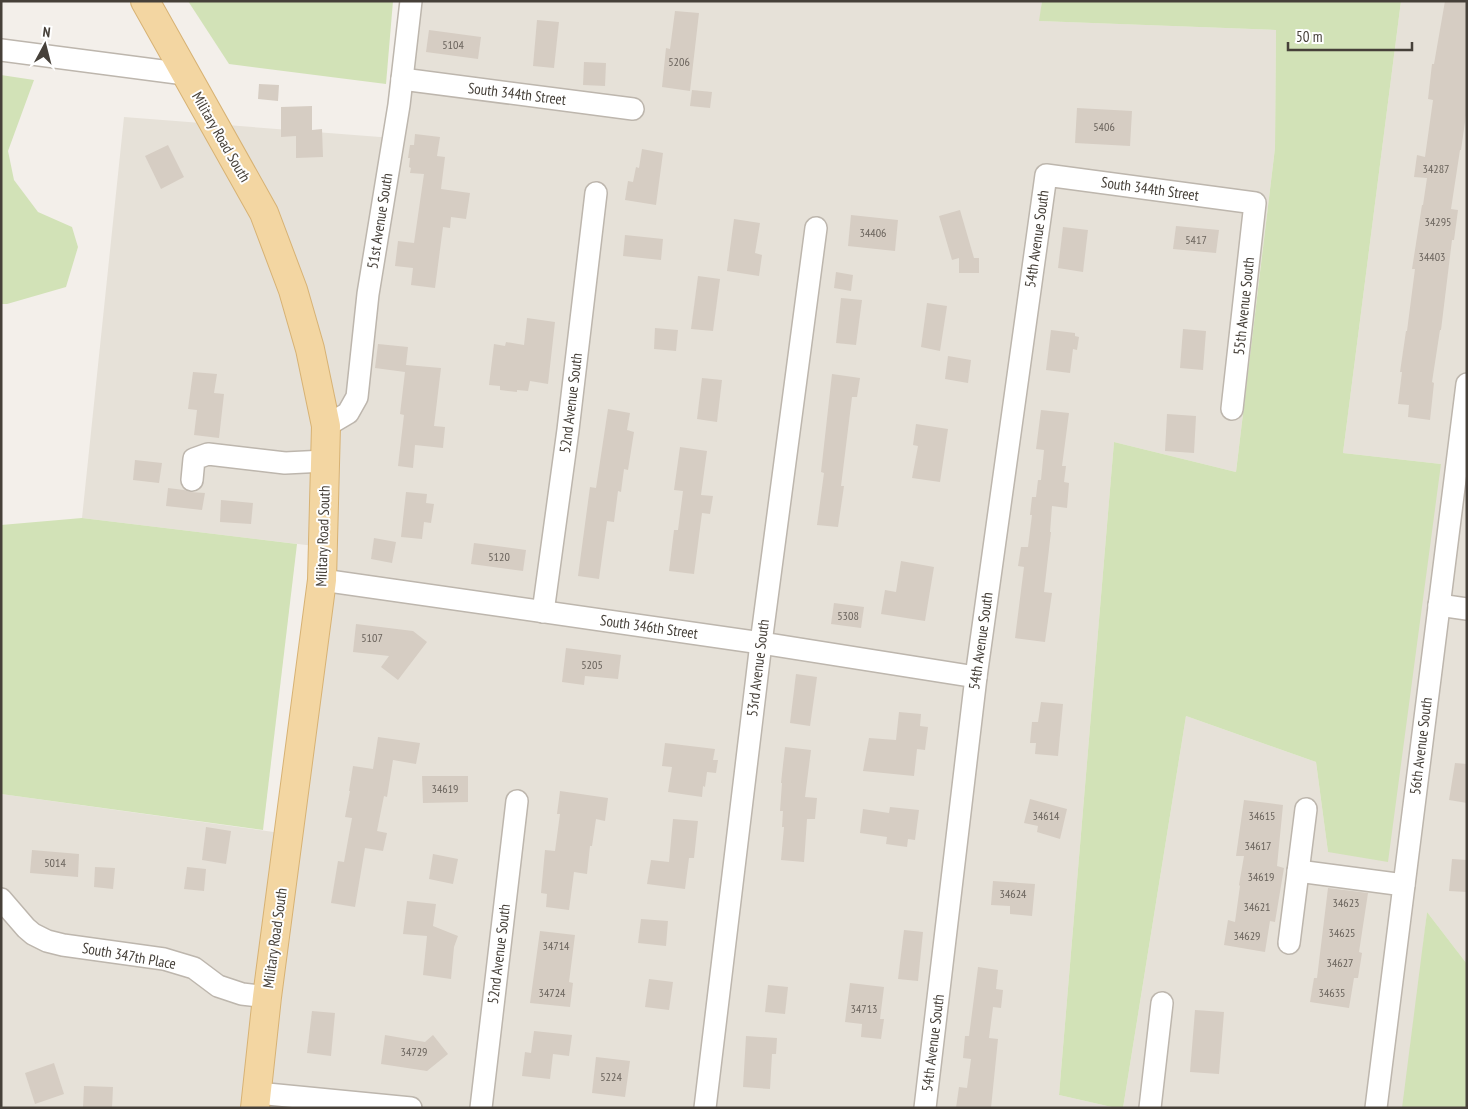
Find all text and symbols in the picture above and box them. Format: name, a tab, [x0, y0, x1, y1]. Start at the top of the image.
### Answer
north arrow	[20, 20, 70, 70]
scale bar	[1288, 20, 1412, 52]
text: N	[42, 23, 51, 41]
text: 50 m	[1296, 27, 1322, 46]
house number: 5104	[442, 37, 464, 52]
house number: 5206	[668, 54, 690, 69]
street label: South 344th Street	[467, 78, 567, 109]
street label: Military Road South	[188, 88, 255, 185]
house number: 5406	[1093, 119, 1115, 134]
house number: 34287	[1422, 161, 1450, 176]
street label: 51st Avenue South	[363, 172, 396, 270]
street label: South 344th Street	[1100, 172, 1200, 205]
street label: 54th Avenue South	[1020, 189, 1053, 289]
house number: 34295	[1424, 214, 1452, 229]
house number: 34406	[859, 225, 887, 240]
house number: 5417	[1185, 232, 1207, 247]
house number: 34403	[1418, 249, 1446, 264]
street label: 55th Avenue South	[1229, 256, 1258, 356]
street label: 52nd Avenue South	[555, 352, 586, 454]
street label: Military Road South	[311, 485, 334, 587]
house number: 5120	[488, 549, 510, 564]
street label: 54th Avenue South	[964, 591, 997, 691]
house number: 5308	[837, 608, 859, 623]
street label: South 346th Street	[599, 610, 699, 643]
street label: 53rd Avenue South	[742, 618, 773, 718]
house number: 5107	[361, 630, 383, 645]
house number: 5205	[581, 657, 603, 672]
street label: 56th Avenue South	[1405, 696, 1436, 796]
house number: 34619	[431, 781, 459, 796]
house number: 34614	[1032, 808, 1060, 823]
house number: 34615	[1248, 808, 1276, 823]
house number: 34617	[1244, 838, 1272, 853]
house number: 5014	[44, 855, 66, 870]
house number: 34619	[1247, 869, 1275, 884]
house number: 34624	[999, 886, 1027, 901]
street label: Military Road South	[258, 887, 291, 989]
house number: 34623	[1332, 895, 1360, 910]
house number: 34621	[1243, 899, 1271, 914]
street label: 52nd Avenue South	[483, 903, 514, 1005]
house number: 34625	[1328, 925, 1356, 940]
house number: 34629	[1233, 928, 1261, 943]
street label: South 347th Place	[81, 938, 177, 973]
house number: 34714	[542, 938, 570, 953]
house number: 34627	[1326, 955, 1354, 970]
house number: 34724	[538, 985, 566, 1000]
house number: 34635	[1318, 985, 1346, 1000]
street label: 54th Avenue South	[917, 993, 948, 1093]
house number: 34713	[850, 1001, 878, 1016]
house number: 34729	[400, 1044, 428, 1059]
house number: 5224	[600, 1069, 622, 1084]

